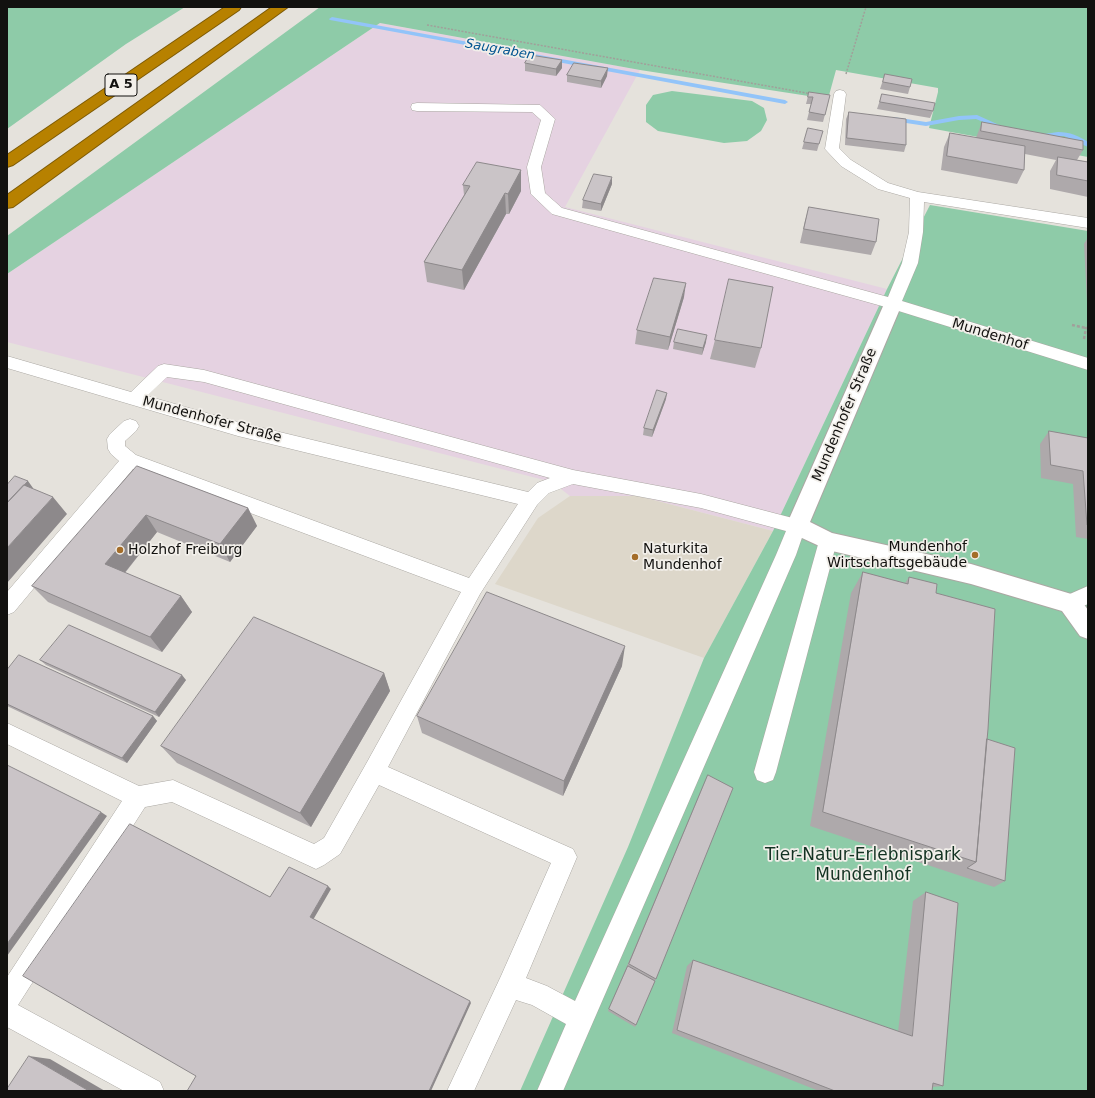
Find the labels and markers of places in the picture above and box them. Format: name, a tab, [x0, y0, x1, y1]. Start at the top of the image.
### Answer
place label: Mundenhof Wirtschaftsgebäude	[827, 539, 967, 572]
place label: Naturkita Mundenhof	[643, 541, 722, 574]
place label: Holzhof Freiburg	[128, 542, 242, 558]
marker: Holzhof Freiburg	[115, 545, 125, 555]
marker: Mundenhof Wirtschaftsgebäude	[970, 550, 980, 560]
marker: Naturkita Mundenhof	[630, 552, 640, 562]

